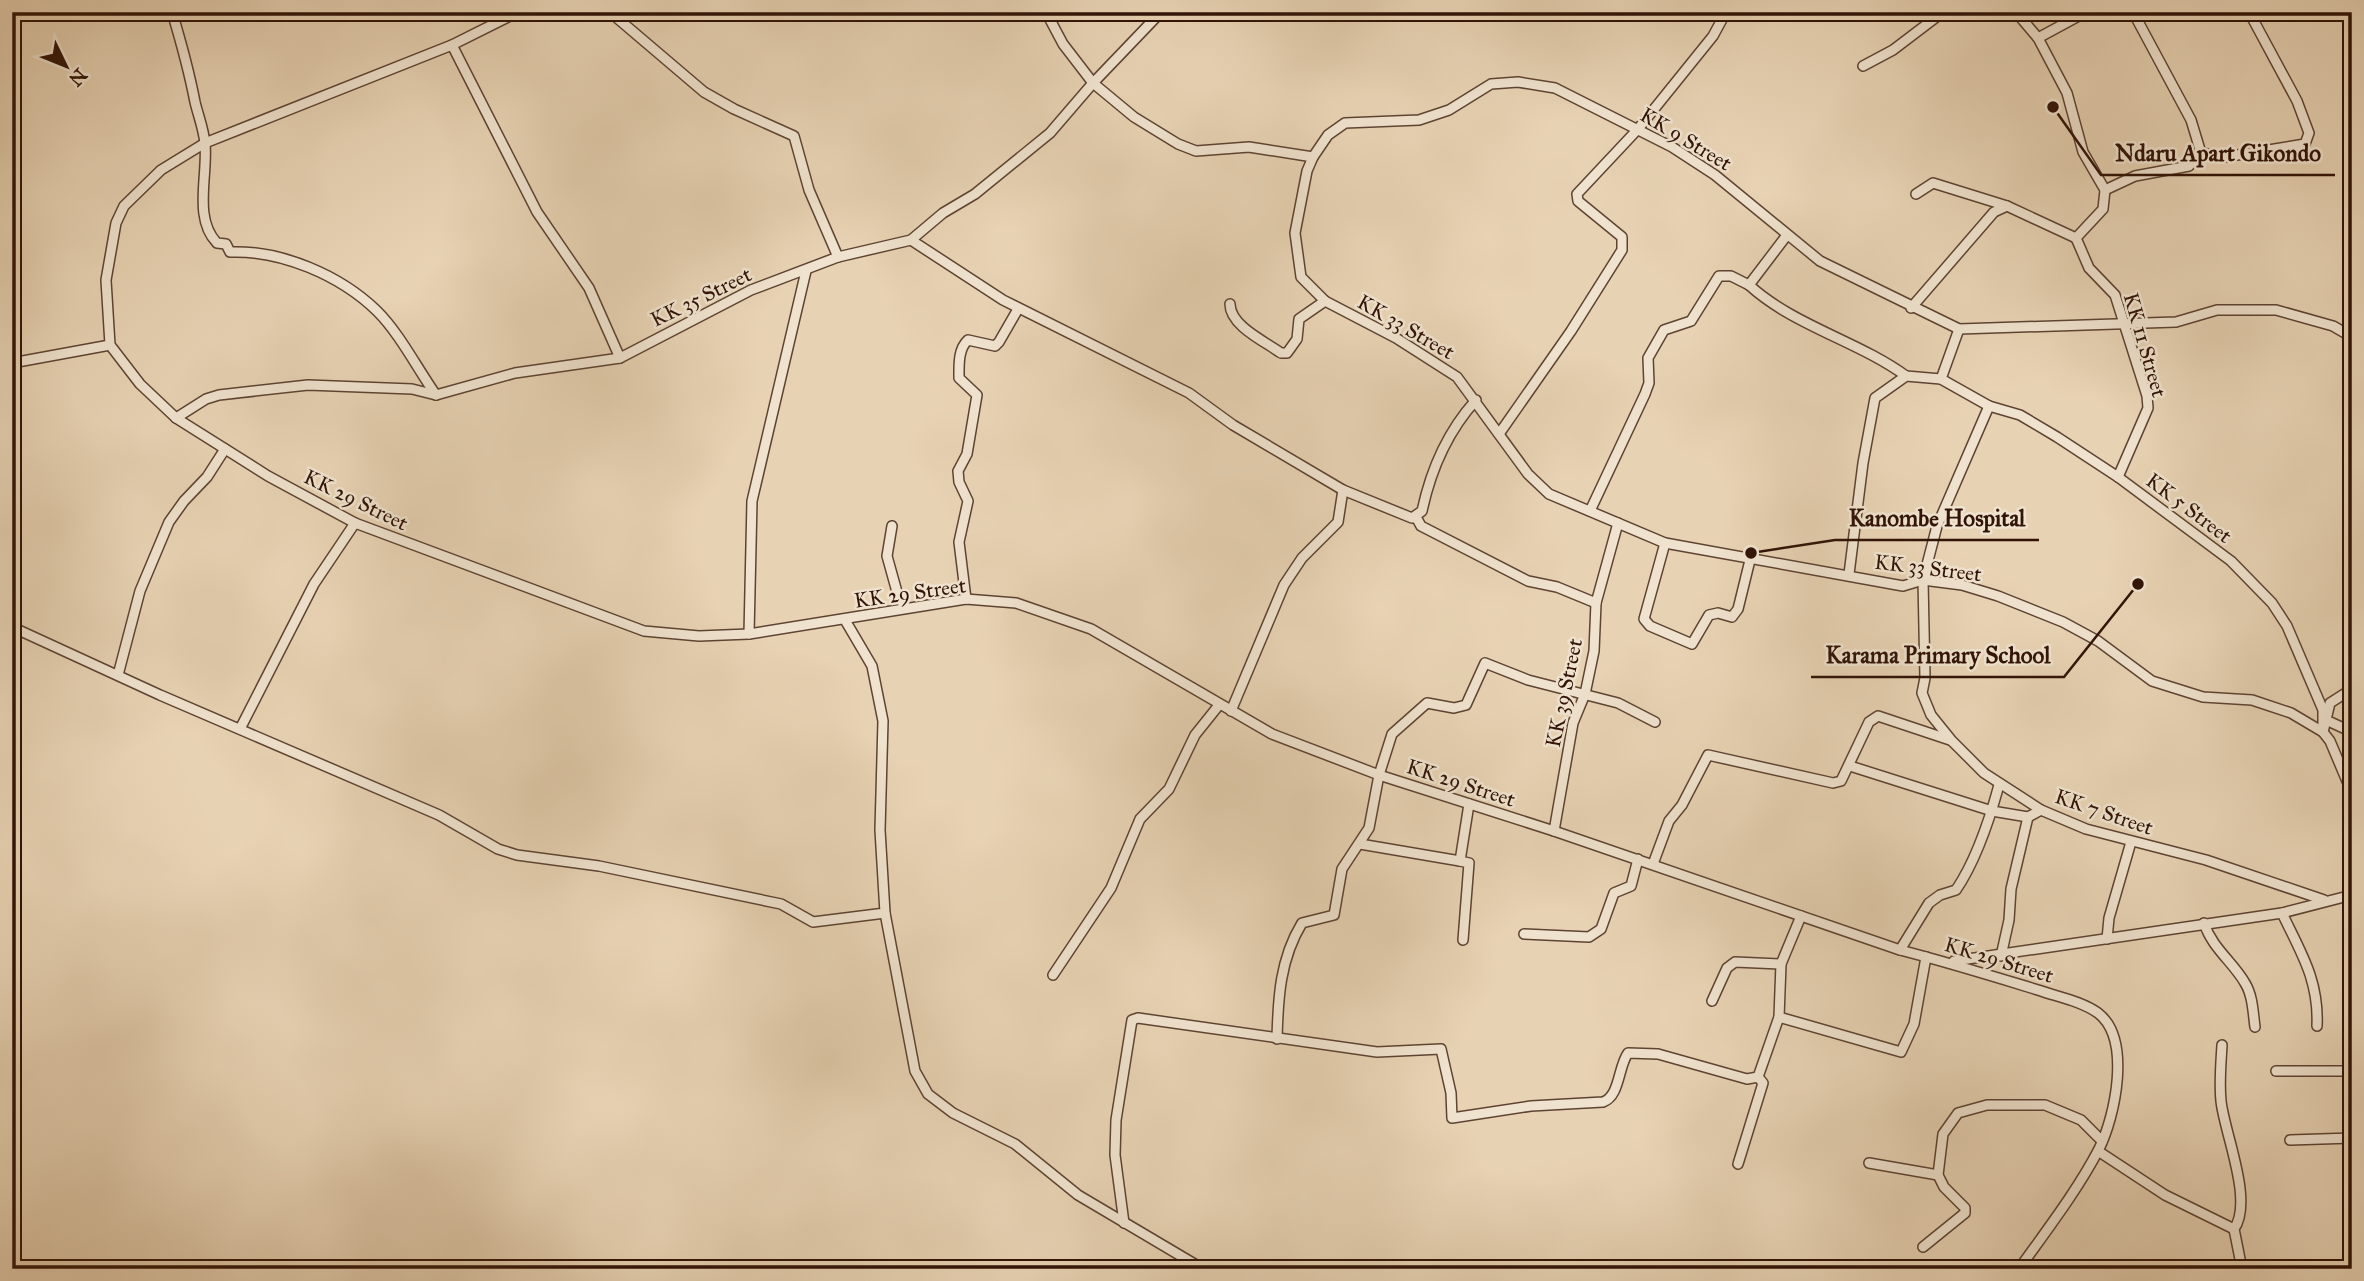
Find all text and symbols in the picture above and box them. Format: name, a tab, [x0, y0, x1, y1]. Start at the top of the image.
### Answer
north arrow	[32, 32, 102, 102]
text: N	[64, 64, 92, 91]
street label: KK 9 Street	[1635, 102, 1737, 177]
callout: Ndaru Apart Gikondo	[2101, 131, 2335, 175]
text: Ndaru Apart Gikondo	[2115, 139, 2321, 168]
street label: KK 35 Street	[646, 261, 756, 333]
street label: KK 33 Street	[1353, 289, 1460, 365]
street label: KK 11 Street	[2118, 290, 2172, 401]
street label: KK 29 Street	[300, 464, 413, 537]
street label: KK 5 Street	[2141, 467, 2238, 549]
callout: Kanombe Hospital	[1835, 496, 2039, 540]
text: Kanombe Hospital	[1849, 504, 2026, 533]
street label: KK 33 Street	[1873, 549, 1984, 588]
street label: KK 29 Street	[852, 572, 968, 614]
callout: Karama Primary School	[1811, 633, 2064, 677]
street label: KK 39 Street	[1540, 636, 1588, 750]
text: Karama Primary School	[1825, 641, 2051, 670]
street label: KK 29 Street	[1403, 753, 1519, 813]
street label: KK 7 Street	[2051, 783, 2157, 841]
street label: KK 29 Street	[1941, 931, 2057, 989]

